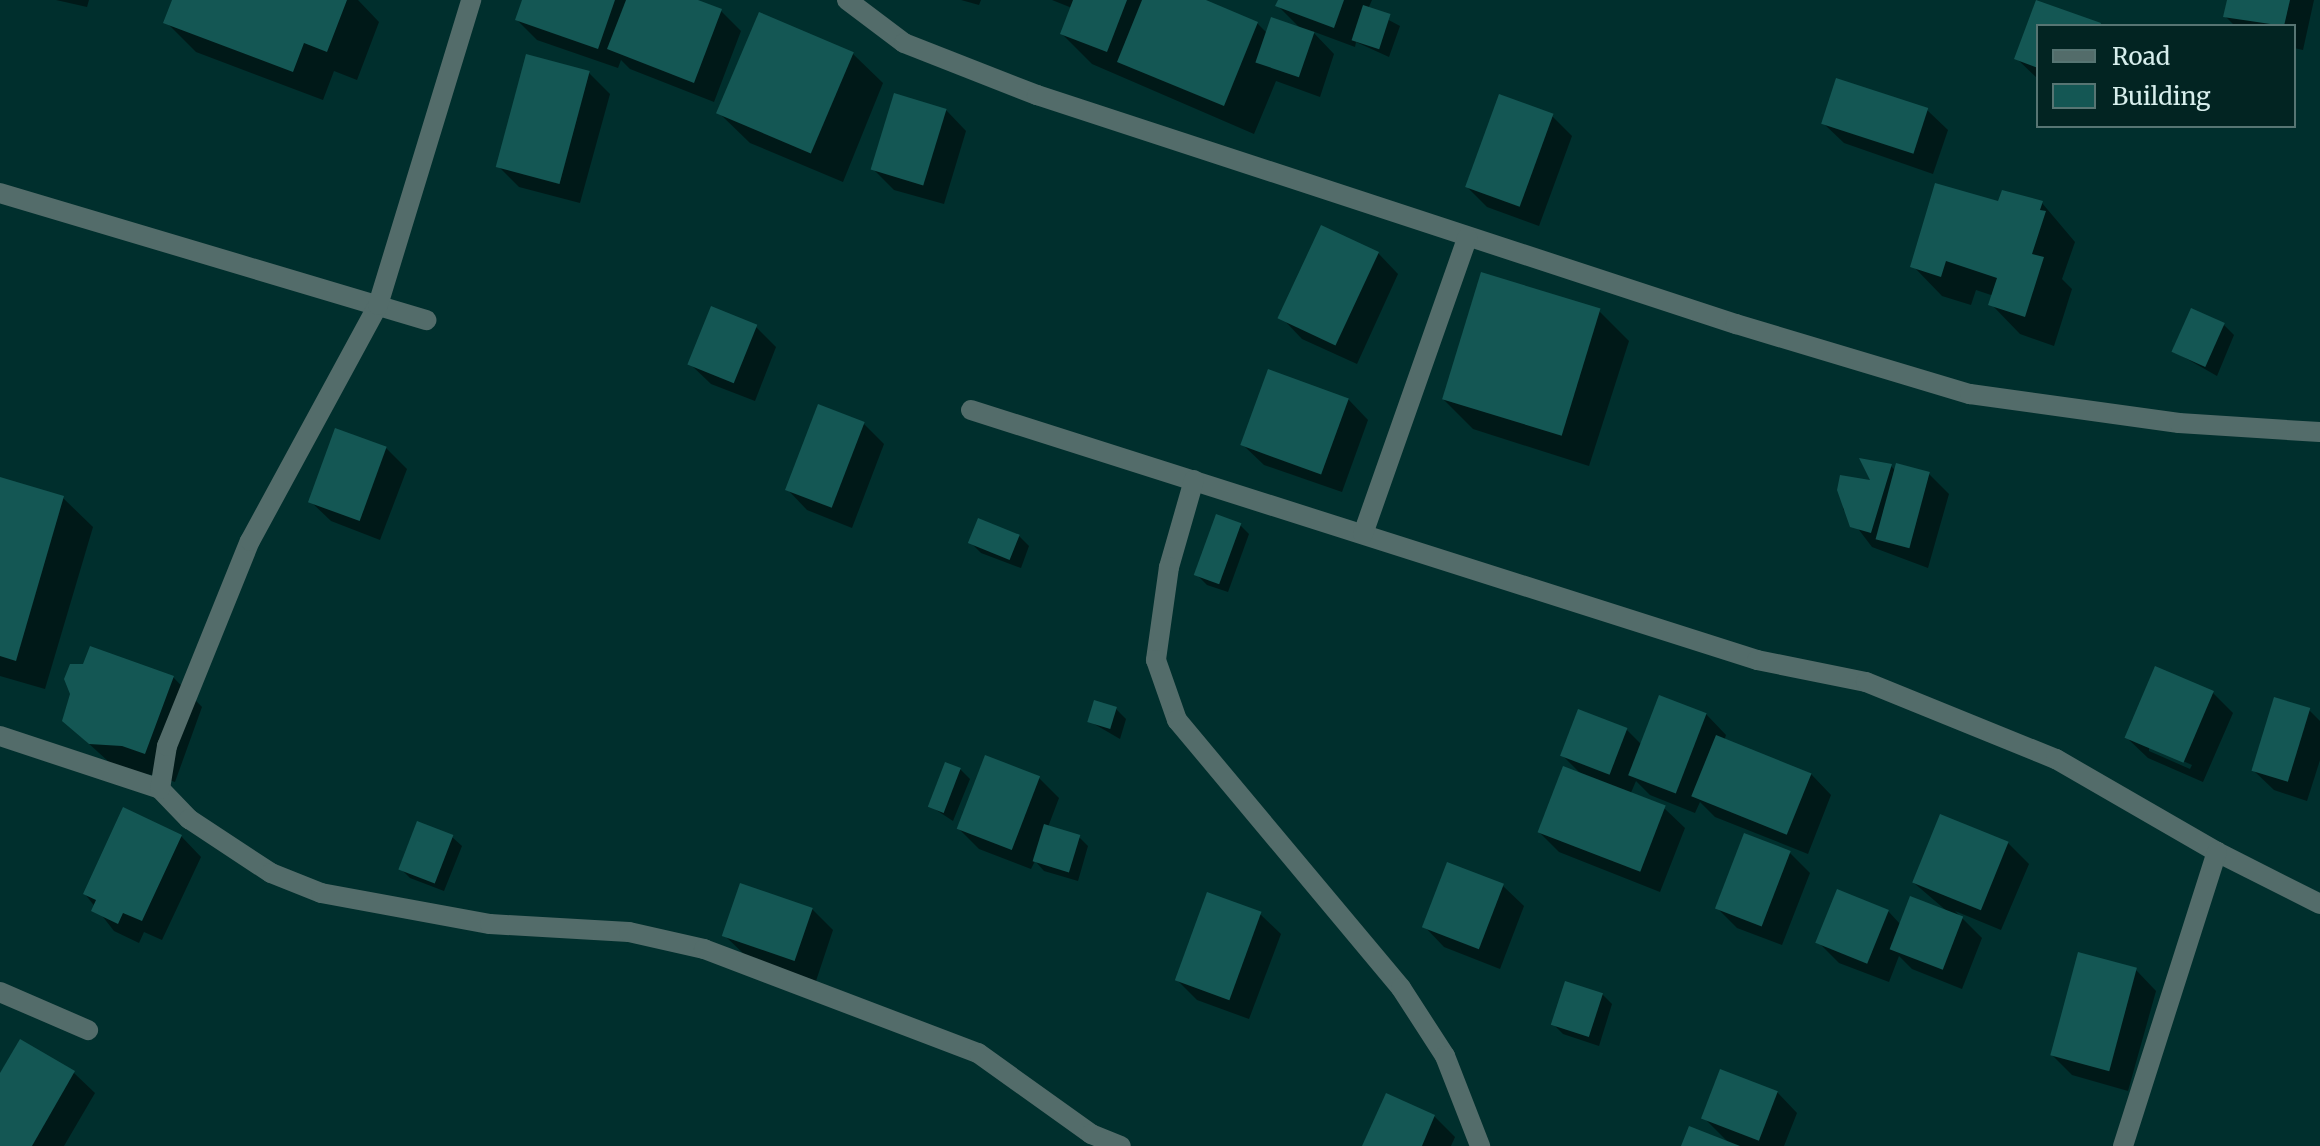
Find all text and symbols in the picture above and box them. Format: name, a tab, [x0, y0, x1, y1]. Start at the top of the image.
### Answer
legend	[2036, 24, 2296, 128]
text: Road	[2112, 41, 2170, 72]
text: Building	[2112, 81, 2211, 112]

